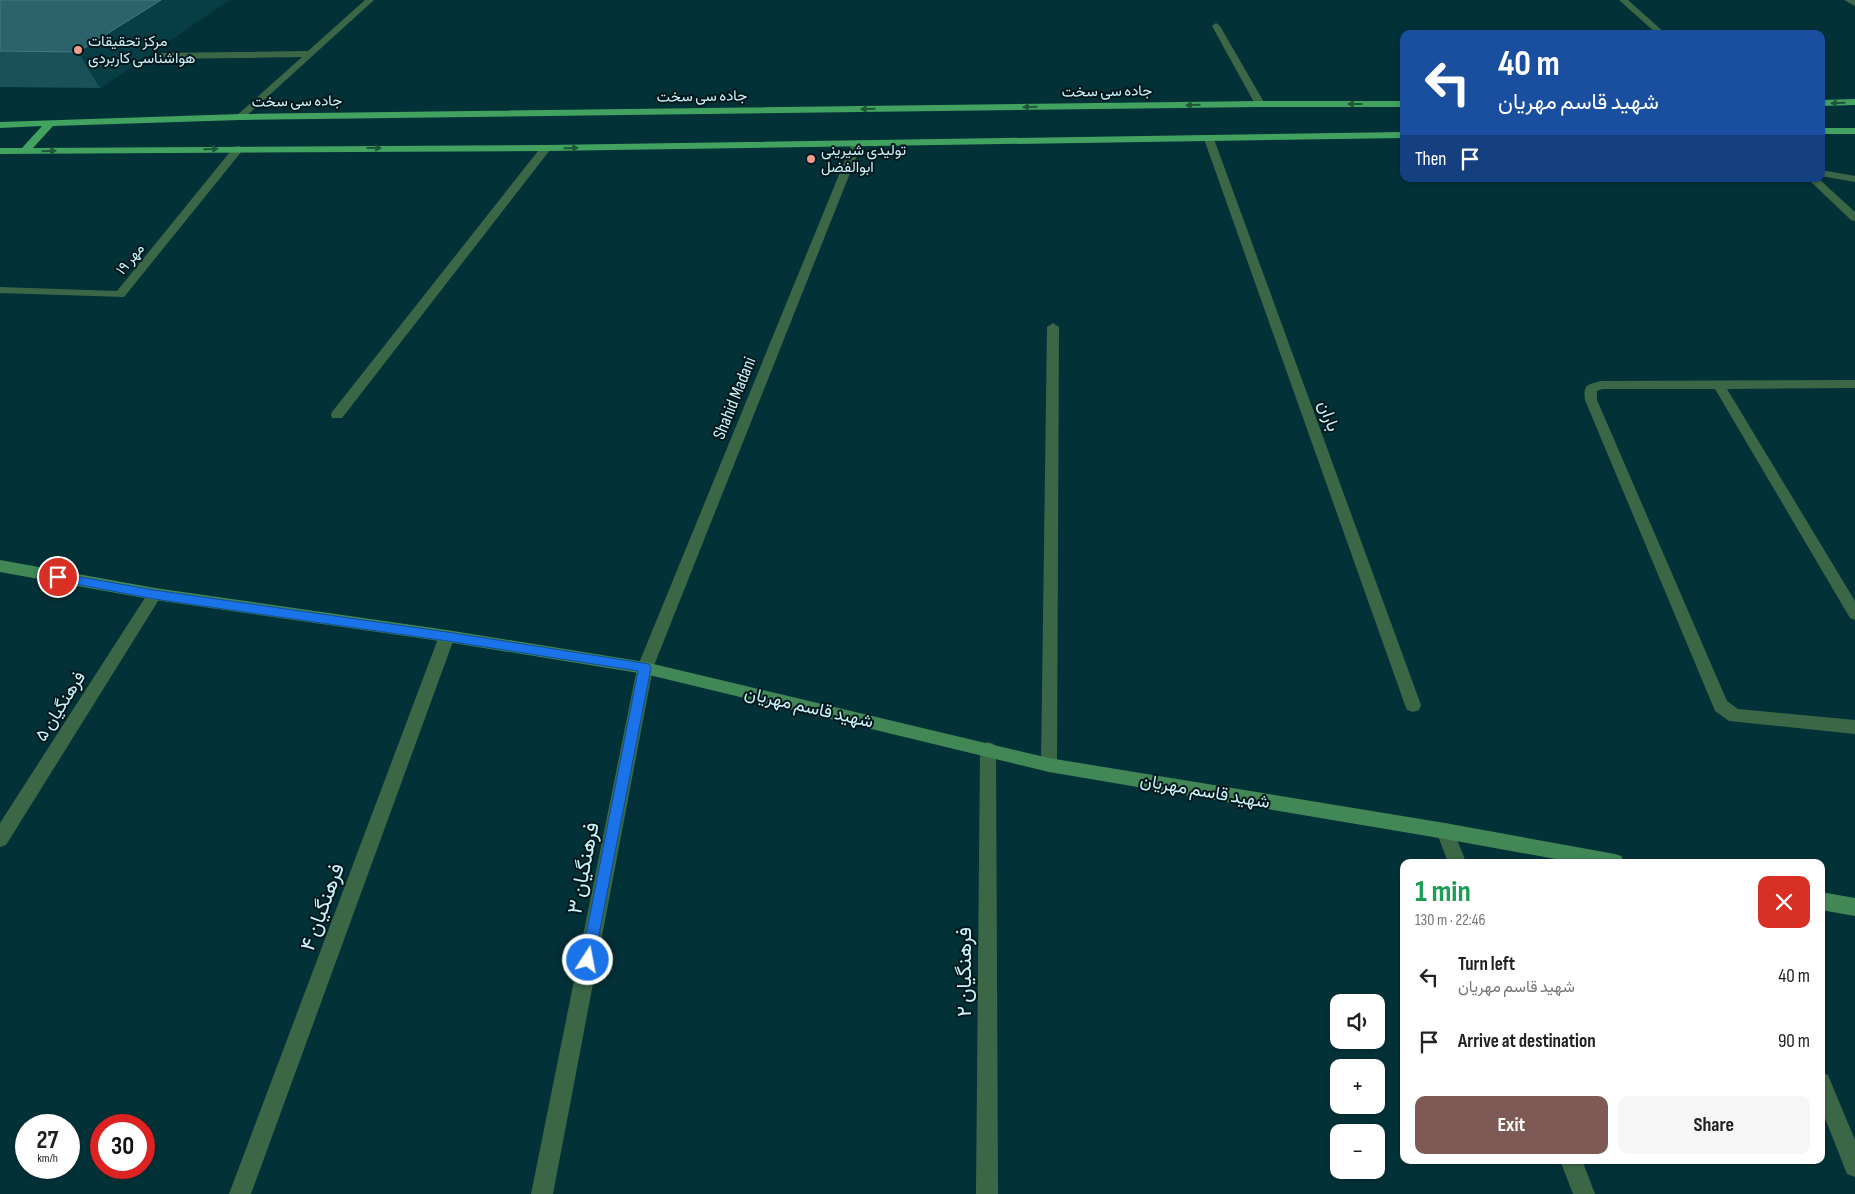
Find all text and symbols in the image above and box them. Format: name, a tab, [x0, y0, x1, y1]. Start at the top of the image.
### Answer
place label: مرکز تحقیقات هواشناسی کاربردی	[88, 32, 196, 68]
text: 40 m	[1498, 43, 1560, 86]
marker: مرکز تحقیقات هواشناسی کاربردی	[72, 44, 84, 56]
icon: left	[1415, 50, 1480, 115]
street label: جاده سی سخت	[1062, 81, 1152, 102]
street label: جاده سی سخت	[657, 86, 747, 107]
text: شهید قاسم مهریان	[1498, 89, 1659, 116]
street label: جاده سی سخت	[252, 91, 342, 112]
one-way arrow	[1830, 99, 1846, 107]
one-way arrow	[1347, 100, 1363, 108]
one-way arrow	[1184, 101, 1200, 109]
one-way arrow	[1022, 103, 1038, 111]
one-way arrow	[859, 105, 875, 113]
place label: تولیدی شیرینی ابوالفضل	[821, 141, 906, 177]
one-way arrow	[366, 144, 382, 152]
one-way arrow	[563, 144, 579, 152]
one-way arrow	[203, 145, 219, 153]
icon: arrive	[1456, 145, 1484, 173]
one-way arrow	[41, 146, 57, 154]
text: Then	[1415, 148, 1446, 171]
marker: تولیدی شیرینی ابوالفضل	[805, 153, 817, 165]
street label: مهر ۱۹	[112, 240, 149, 279]
street label: Shahid Madani	[708, 354, 760, 442]
street label: باران	[1313, 398, 1344, 434]
pin	[37, 556, 79, 598]
icon: arrive	[44, 563, 72, 591]
street label: فرهنگیان ۵	[31, 667, 90, 745]
street label: شهید قاسم مهریان	[742, 682, 875, 733]
street label: شهید قاسم مهریان	[1138, 770, 1272, 814]
street label: فرهنگیان ۳	[562, 820, 605, 916]
street label: فرهنگیان ۴	[295, 860, 350, 954]
text: 1 min	[1415, 874, 1471, 910]
button: close	[1758, 876, 1810, 928]
text: 130 m · 22:46	[1415, 911, 1485, 930]
street label: فرهنگیان ۲	[952, 927, 977, 1017]
position arrow	[561, 933, 613, 985]
text: Turn left	[1458, 953, 1515, 976]
icon: left	[1415, 963, 1443, 991]
text: 40 m	[1778, 965, 1810, 988]
text: شهید قاسم مهریان	[1458, 978, 1575, 997]
map controls	[1330, 994, 1385, 1179]
button: sound	[1330, 994, 1385, 1049]
icon: arrive	[1415, 1028, 1443, 1056]
text: Arrive at destination	[1458, 1030, 1596, 1053]
text: 90 m	[1778, 1030, 1810, 1053]
button: +	[1330, 1059, 1385, 1114]
button: Exit	[1415, 1096, 1608, 1154]
button: Share	[1618, 1096, 1810, 1154]
speed limit sign: 30	[90, 1114, 155, 1179]
button: −	[1330, 1124, 1385, 1179]
text: 27	[37, 1125, 58, 1156]
text: km/h	[37, 1151, 58, 1166]

